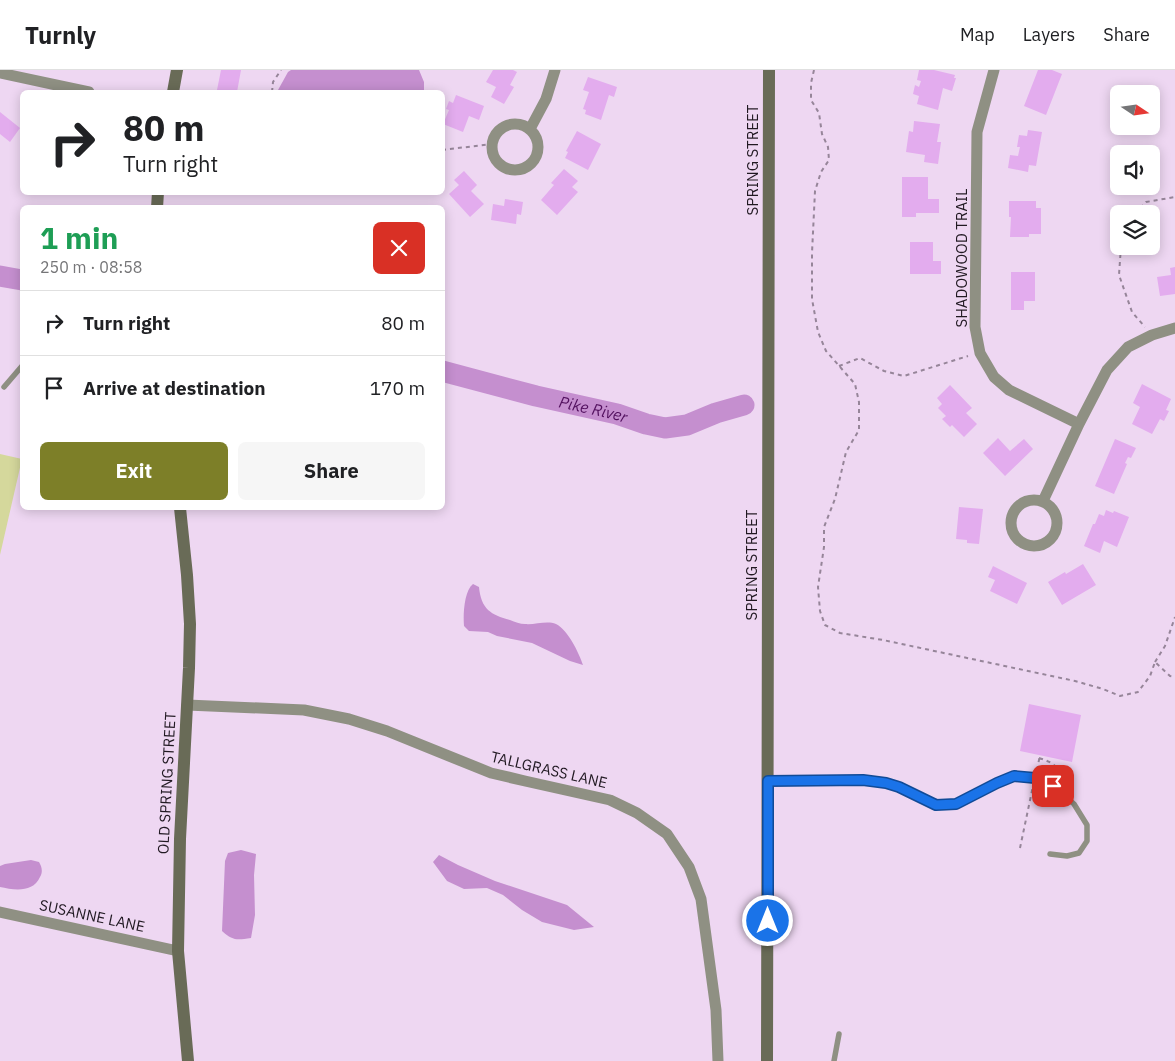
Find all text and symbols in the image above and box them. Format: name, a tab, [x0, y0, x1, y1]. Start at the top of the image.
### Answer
text: Turnly	[25, 19, 96, 51]
text: Map	[960, 23, 995, 46]
text: Layers	[1023, 23, 1075, 46]
text: Share	[1103, 23, 1150, 46]
north arrow	[1110, 85, 1160, 135]
map controls	[1110, 85, 1160, 255]
street label: SPRING STREET	[743, 104, 762, 215]
text: 80 m	[123, 105, 205, 151]
icon: right	[40, 110, 105, 175]
button: sound	[1110, 145, 1160, 195]
text: Turn right	[123, 149, 218, 178]
street label: SHADOWOOD TRAIL	[952, 188, 971, 328]
button: layers	[1110, 205, 1160, 255]
text: 1 min	[40, 218, 118, 257]
button: close	[373, 222, 425, 274]
text: 250 m · 08:58	[40, 257, 142, 277]
icon: right	[40, 309, 68, 337]
text: Turn right	[83, 311, 170, 335]
text: 80 m	[381, 311, 425, 335]
icon: arrive	[40, 374, 68, 402]
text: Arrive at destination	[83, 376, 266, 400]
text: 170 m	[370, 376, 425, 400]
water label: Pike River	[557, 391, 631, 427]
button: Exit	[40, 442, 228, 500]
button: Share	[238, 442, 425, 500]
street label: SPRING STREET	[742, 509, 761, 620]
street label: OLD SPRING STREET	[153, 711, 180, 855]
street label: TALLGRASS LANE	[489, 747, 609, 792]
pin	[1032, 765, 1074, 807]
icon: arrive	[1039, 772, 1067, 800]
position arrow	[741, 894, 793, 946]
street label: SUSANNE LANE	[38, 895, 147, 936]

